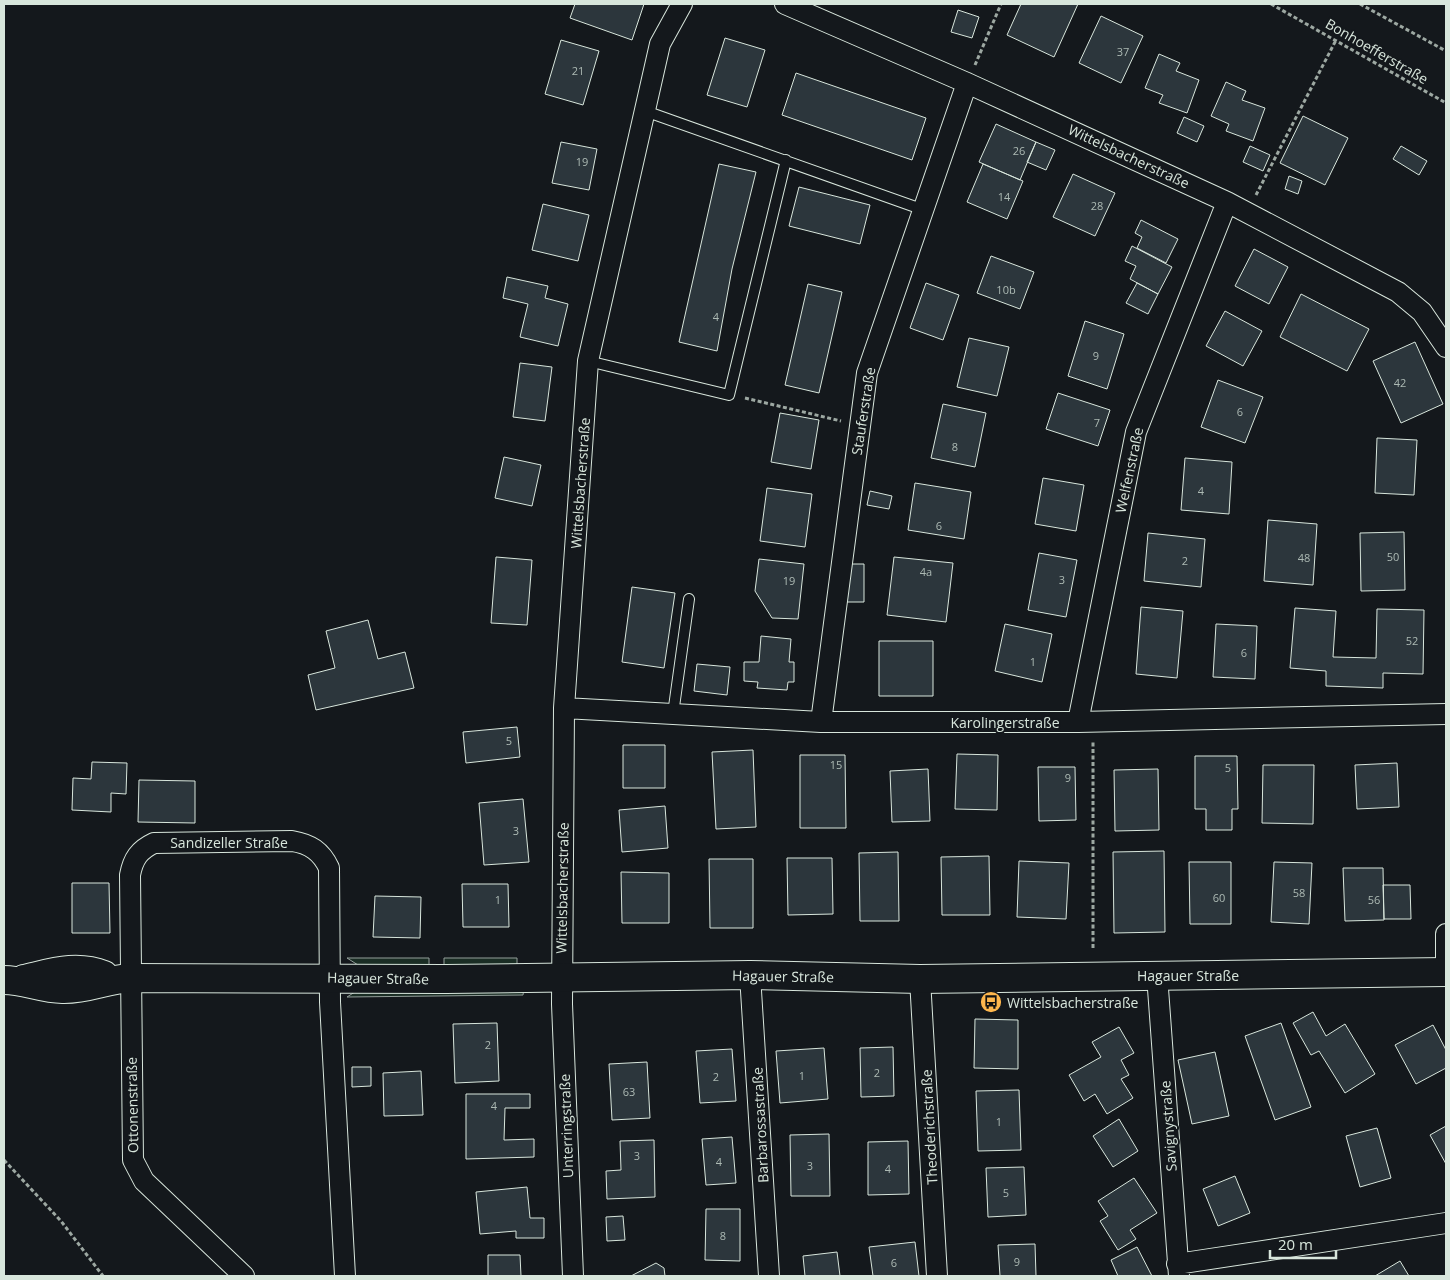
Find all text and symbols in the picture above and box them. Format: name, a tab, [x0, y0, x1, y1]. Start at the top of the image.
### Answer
street label: Bonhoefferstraße	[1322, 14, 1432, 88]
house number: 37	[1117, 44, 1129, 59]
house number: 21	[572, 63, 584, 78]
street label: Wittelsbacherstraße	[1065, 120, 1193, 192]
house number: 26	[1013, 143, 1025, 158]
house number: 19	[576, 154, 588, 169]
house number: 14	[998, 189, 1011, 204]
house number: 28	[1091, 198, 1103, 213]
house number: 10b	[996, 282, 1016, 297]
house number: 4	[713, 309, 720, 324]
house number: 9	[1093, 348, 1099, 363]
street label: Stauferstraße	[847, 365, 879, 456]
house number: 42	[1394, 375, 1406, 390]
house number: 6	[1237, 404, 1243, 419]
house number: 7	[1094, 415, 1100, 430]
street label: Wittelsbacherstraße	[566, 417, 594, 549]
street label: Welfenstraße	[1111, 425, 1147, 515]
house number: 8	[952, 439, 958, 454]
house number: 4	[1198, 483, 1205, 498]
house number: 6	[936, 518, 942, 533]
house number: 50	[1387, 549, 1399, 564]
house number: 48	[1298, 550, 1310, 565]
house number: 2	[1182, 553, 1188, 568]
house number: 4a	[920, 564, 932, 579]
house number: 3	[1059, 572, 1065, 587]
house number: 19	[783, 573, 795, 588]
house number: 52	[1406, 633, 1418, 648]
house number: 6	[1241, 645, 1247, 660]
house number: 1	[1030, 654, 1036, 669]
street label: Karolingerstraße	[950, 713, 1060, 732]
house number: 5	[506, 733, 512, 748]
house number: 15	[830, 757, 842, 772]
house number: 5	[1225, 760, 1231, 775]
house number: 9	[1065, 770, 1071, 785]
street label: Wittelsbacherstraße	[551, 822, 573, 954]
house number: 3	[513, 823, 519, 838]
street label: Sandizeller Straße	[170, 833, 288, 852]
house number: 58	[1293, 885, 1305, 900]
house number: 60	[1213, 890, 1225, 905]
house number: 1	[495, 892, 501, 907]
house number: 56	[1368, 892, 1380, 907]
street label: Hagauer Straße	[732, 966, 834, 986]
street label: Hagauer Straße	[1137, 966, 1239, 985]
street label: Hagauer Straße	[327, 968, 429, 988]
bus stop icon: Wittelsbacherstraße	[979, 990, 1003, 1014]
place label: Wittelsbacherstraße	[1007, 993, 1139, 1012]
house number: 2	[485, 1037, 491, 1052]
street label: Ottonenstraße	[122, 1057, 142, 1153]
house number: 2	[874, 1065, 880, 1080]
street label: Barbarossastraße	[747, 1067, 773, 1183]
house number: 1	[799, 1068, 805, 1083]
house number: 2	[713, 1069, 719, 1084]
street label: Theoderichstraße	[916, 1069, 942, 1185]
street label: Unterringstraße	[555, 1073, 577, 1179]
street label: Savignystraße	[1155, 1080, 1181, 1172]
house number: 63	[623, 1084, 635, 1099]
house number: 4	[491, 1098, 498, 1113]
house number: 1	[996, 1114, 1002, 1129]
house number: 3	[634, 1148, 640, 1163]
house number: 4	[716, 1154, 723, 1169]
house number: 3	[807, 1158, 813, 1173]
house number: 4	[885, 1161, 892, 1176]
house number: 5	[1003, 1185, 1009, 1200]
house number: 8	[720, 1228, 726, 1243]
scale bar	[1270, 1228, 1336, 1260]
text: 20 m	[1278, 1234, 1313, 1254]
house number: 9	[1014, 1254, 1020, 1269]
house number: 6	[891, 1255, 897, 1270]

